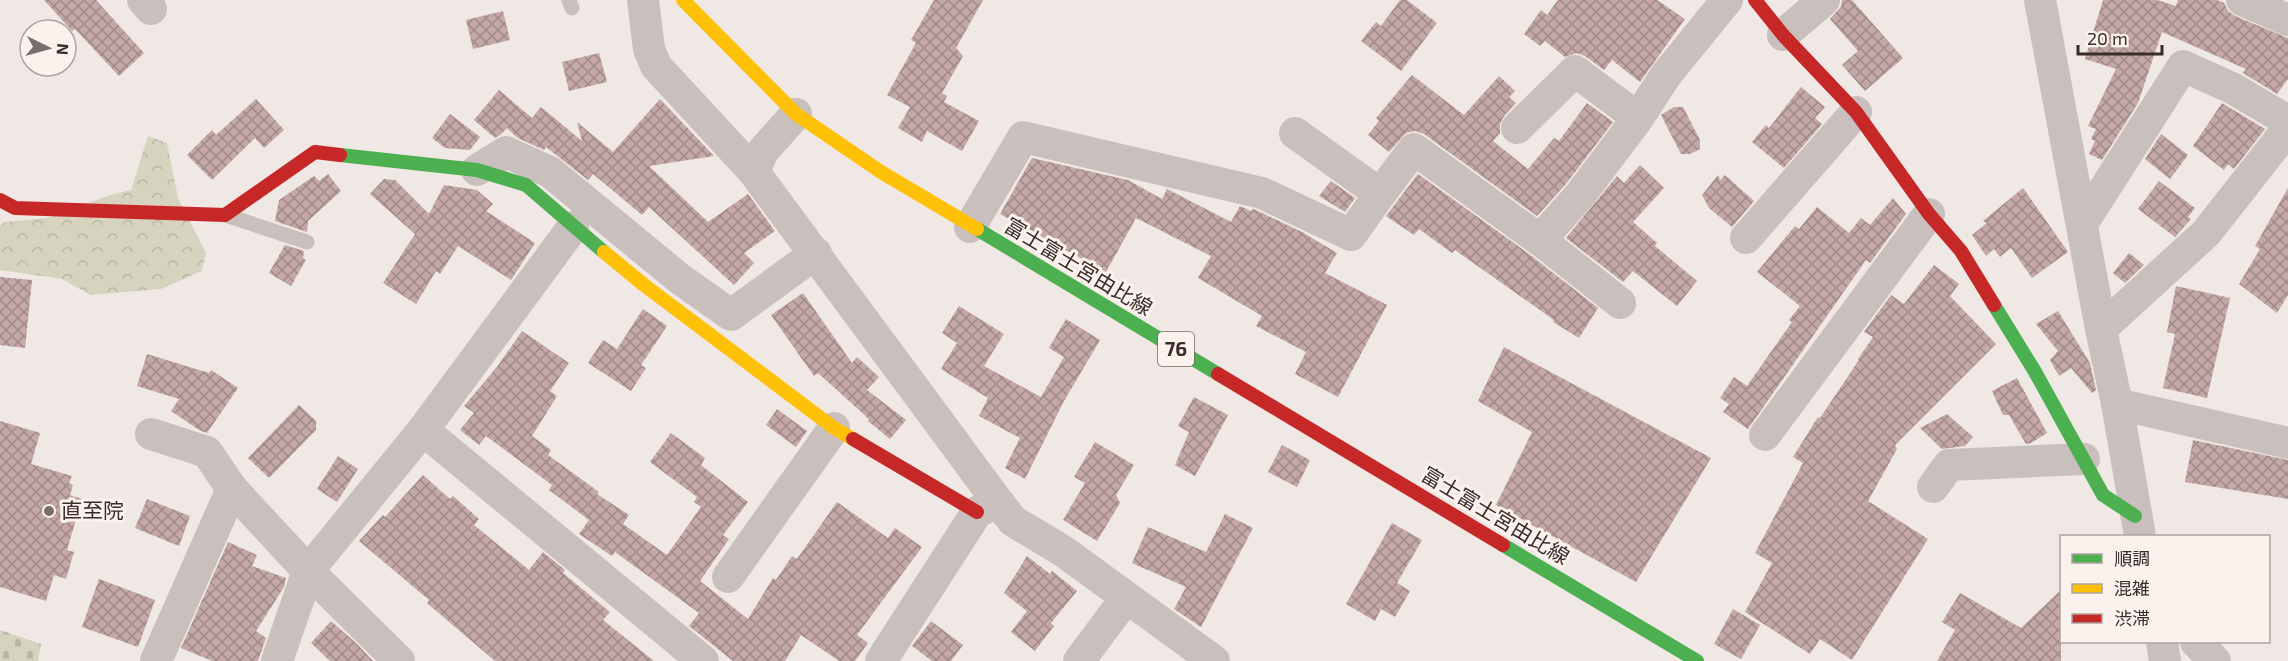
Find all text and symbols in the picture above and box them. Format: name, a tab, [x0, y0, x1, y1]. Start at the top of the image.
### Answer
north arrow	[18, 18, 78, 78]
scale bar	[2078, 18, 2162, 56]
text: 20 m	[2087, 27, 2128, 49]
text: N	[53, 43, 73, 56]
street label: 富士富士宮由比線	[1000, 212, 1157, 320]
road number: 76	[1158, 332, 1194, 366]
street label: 富士富士宮由比線	[1417, 461, 1574, 569]
place label: 直至院	[61, 497, 124, 522]
marker: 直至院	[42, 504, 56, 518]
legend	[2060, 535, 2270, 643]
text: 順調	[2114, 547, 2150, 569]
text: 混雑	[2114, 577, 2150, 599]
text: 渋滞	[2114, 607, 2150, 629]

